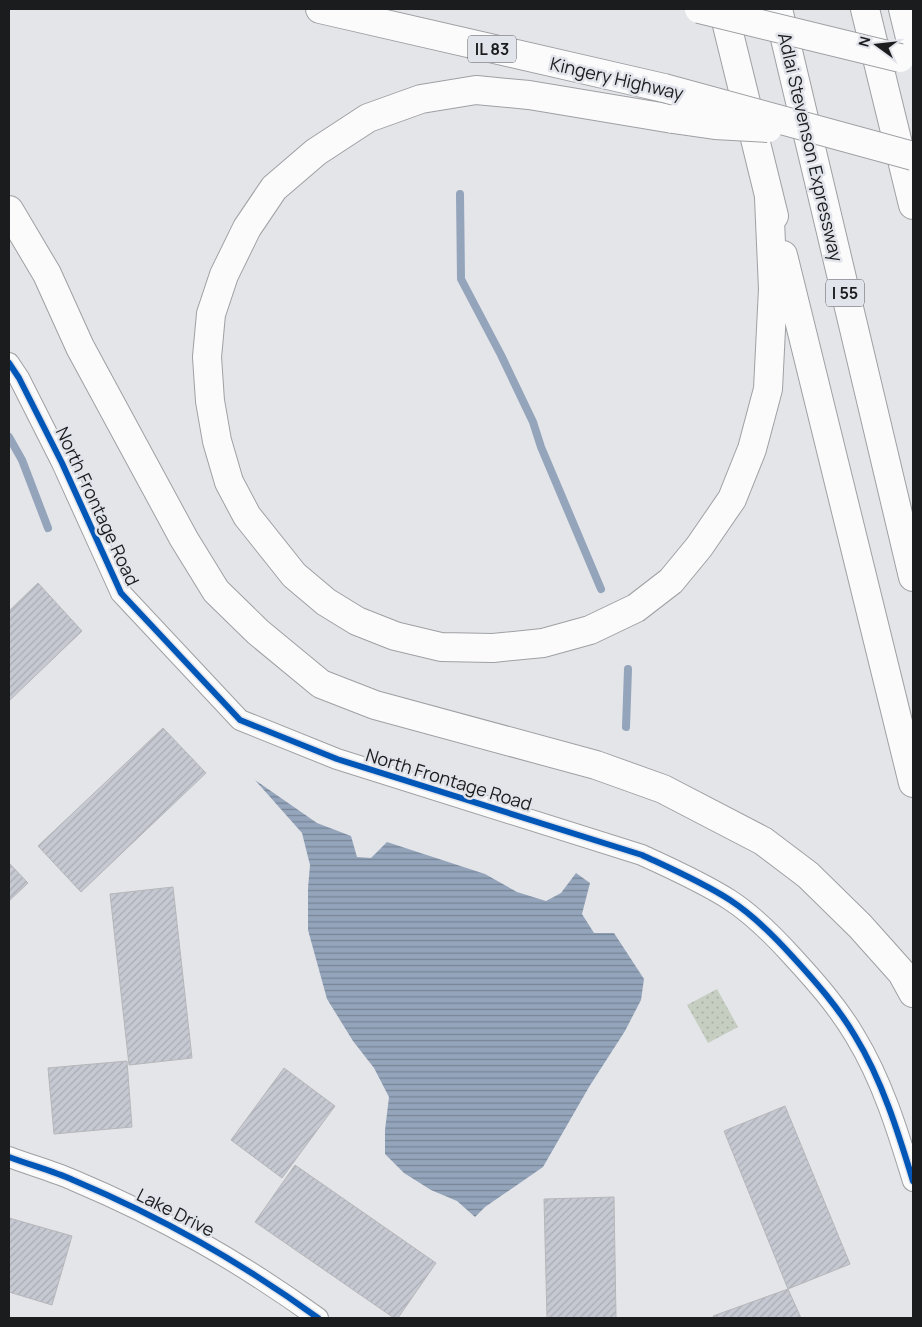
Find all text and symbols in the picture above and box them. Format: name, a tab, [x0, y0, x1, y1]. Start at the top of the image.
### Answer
north arrow	[852, 20, 902, 70]
street label: Adlai Stevenson Expressway	[773, 30, 849, 264]
text: N	[853, 34, 874, 49]
road number: IL 83	[468, 36, 516, 62]
street label: Kingery Highway	[548, 51, 687, 105]
road number: I 55	[826, 280, 864, 306]
street label: North Frontage Road	[51, 423, 145, 589]
street label: North Frontage Road	[363, 742, 535, 816]
street label: Lake Drive	[133, 1182, 219, 1242]

